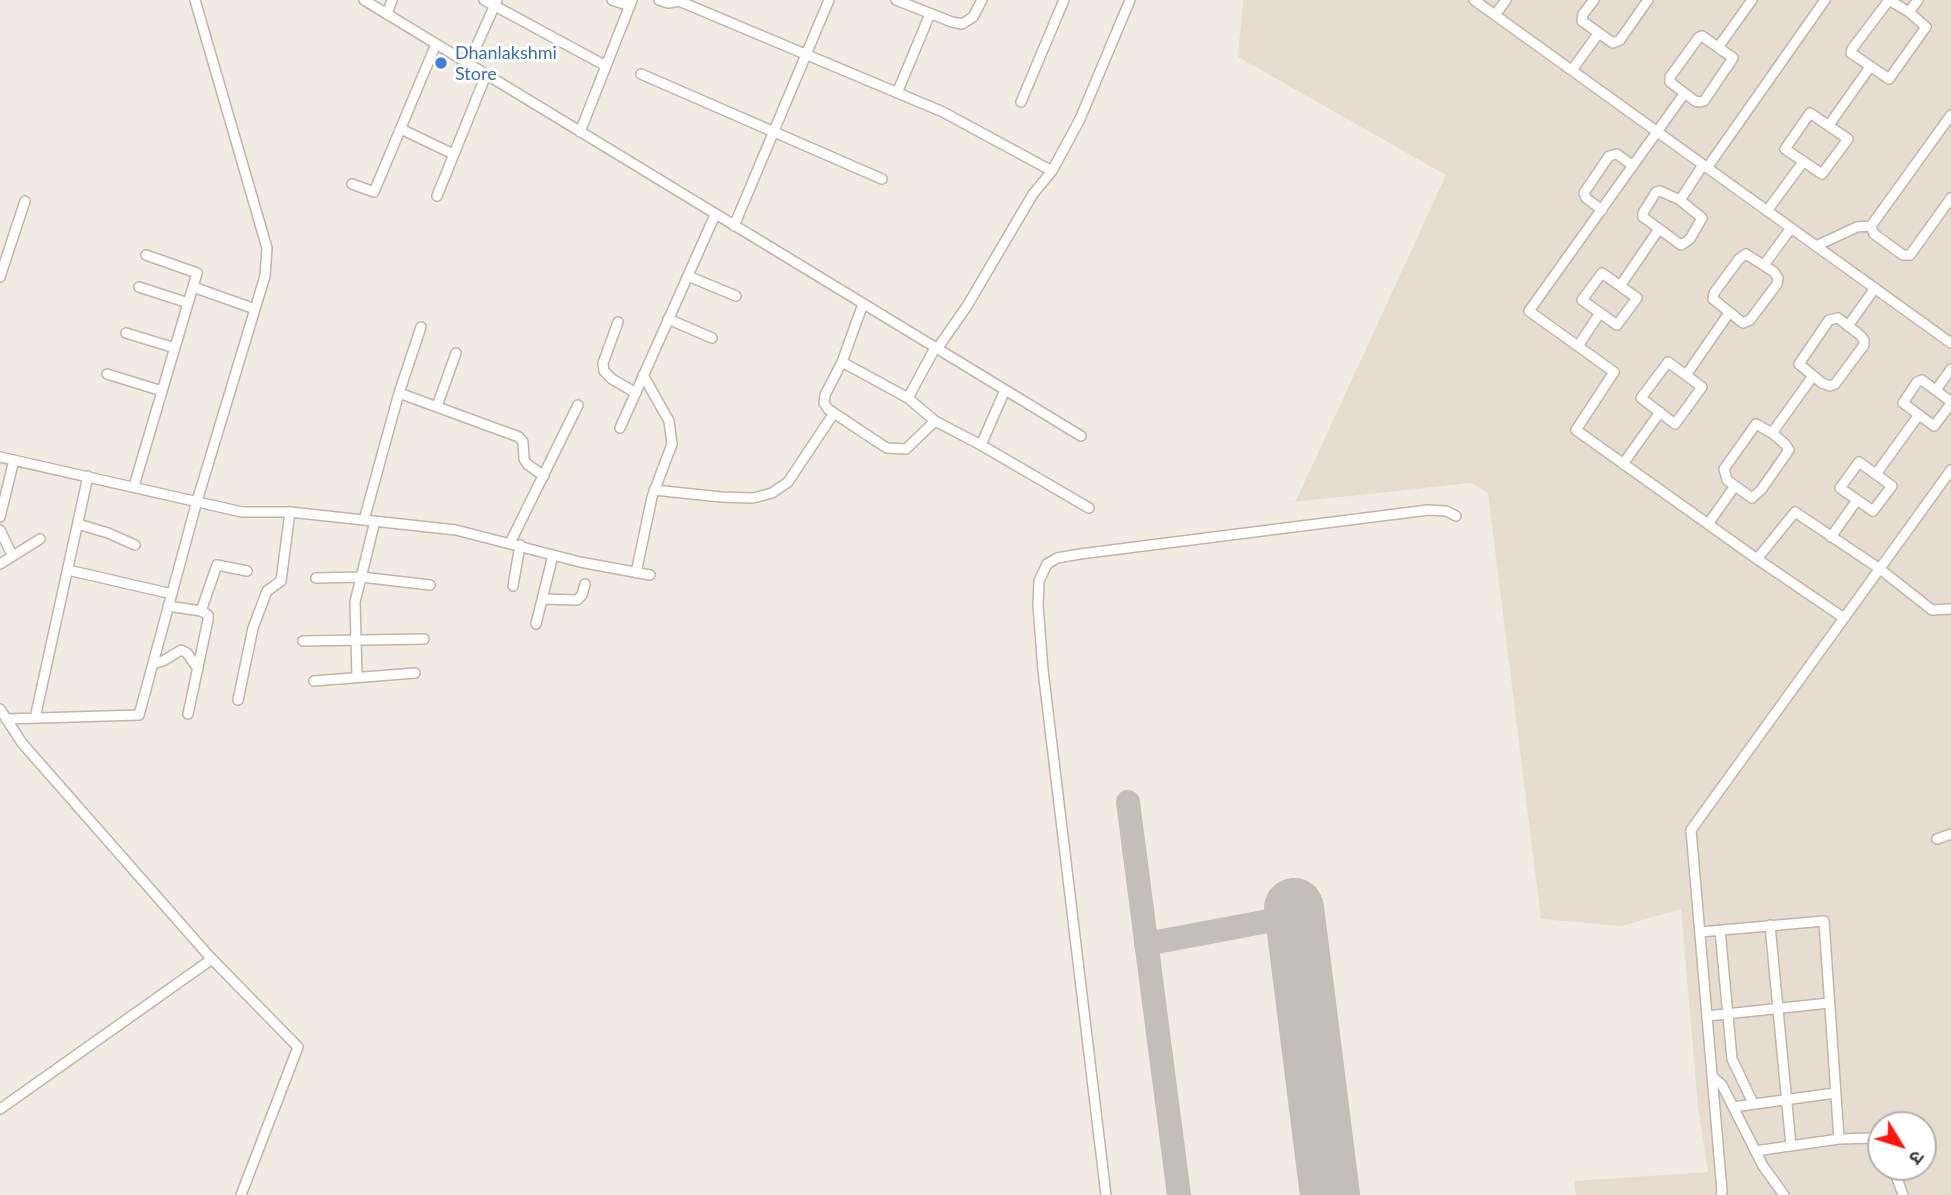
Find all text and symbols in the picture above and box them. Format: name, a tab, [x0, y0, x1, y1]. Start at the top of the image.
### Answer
place label: Dhanlakshmi Store	[455, 42, 557, 84]
marker: Dhanlakshmi Store	[433, 55, 449, 71]
north arrow	[1867, 1111, 1937, 1181]
text: उ	[1905, 1147, 1930, 1169]

